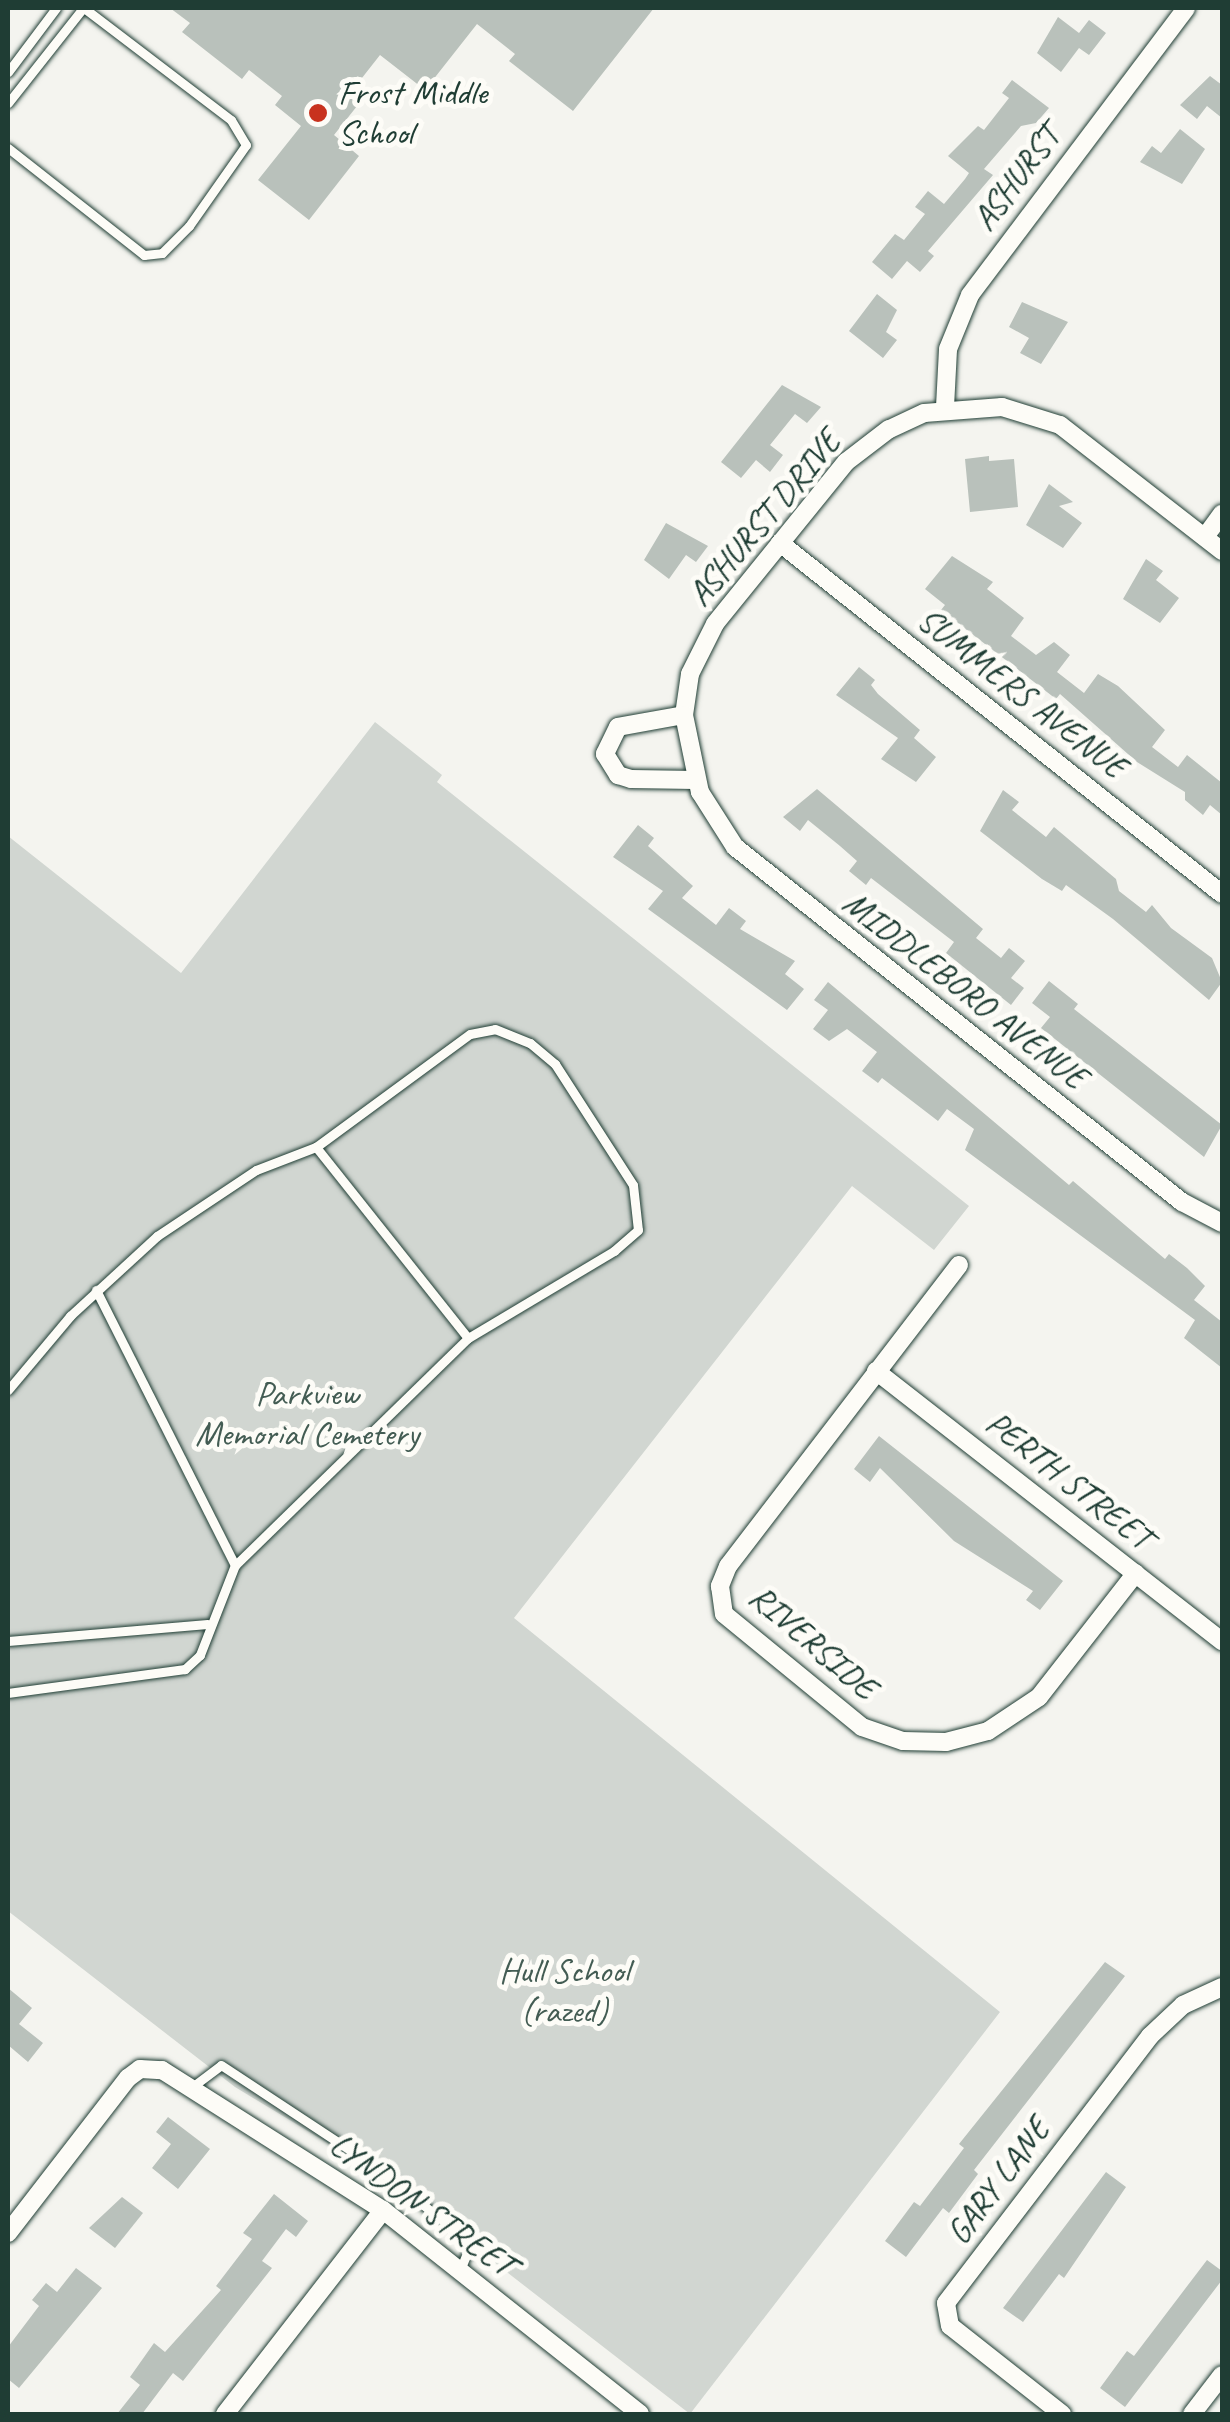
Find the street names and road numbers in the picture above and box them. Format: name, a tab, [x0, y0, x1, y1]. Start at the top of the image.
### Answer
street label: ASHURST	[963, 117, 1069, 239]
street label: ASHURST DRIVE	[678, 422, 850, 614]
street label: SUMMERS AVENUE	[909, 599, 1135, 787]
street label: MIDDLEBORO AVENUE	[835, 882, 1095, 1098]
street label: PERTH STREET	[978, 1402, 1160, 1558]
street label: RIVERSIDE	[741, 1575, 885, 1709]
street label: GARY LANE	[937, 2110, 1059, 2252]
street label: LYNDON STREET	[321, 2124, 523, 2286]

